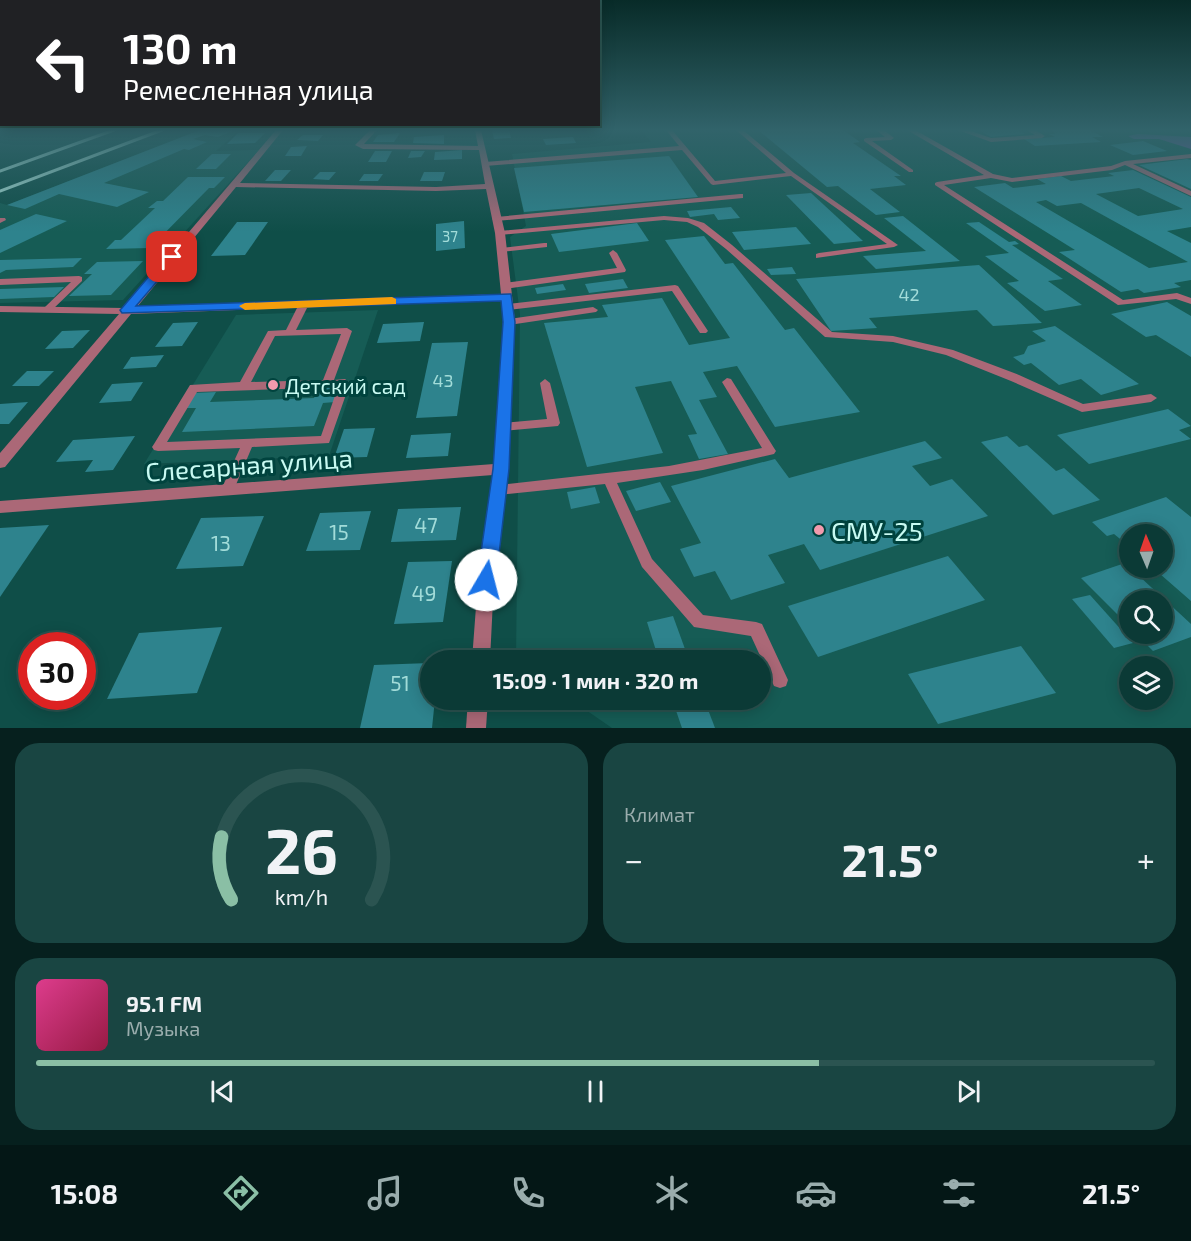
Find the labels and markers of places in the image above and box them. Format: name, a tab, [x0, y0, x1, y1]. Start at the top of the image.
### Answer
pin	[146, 231, 197, 282]
place label: Детский сад	[285, 373, 406, 398]
marker: Детский сад	[266, 378, 280, 392]
place label: СМУ-25	[831, 515, 923, 546]
marker: СМУ-25	[812, 523, 826, 537]

